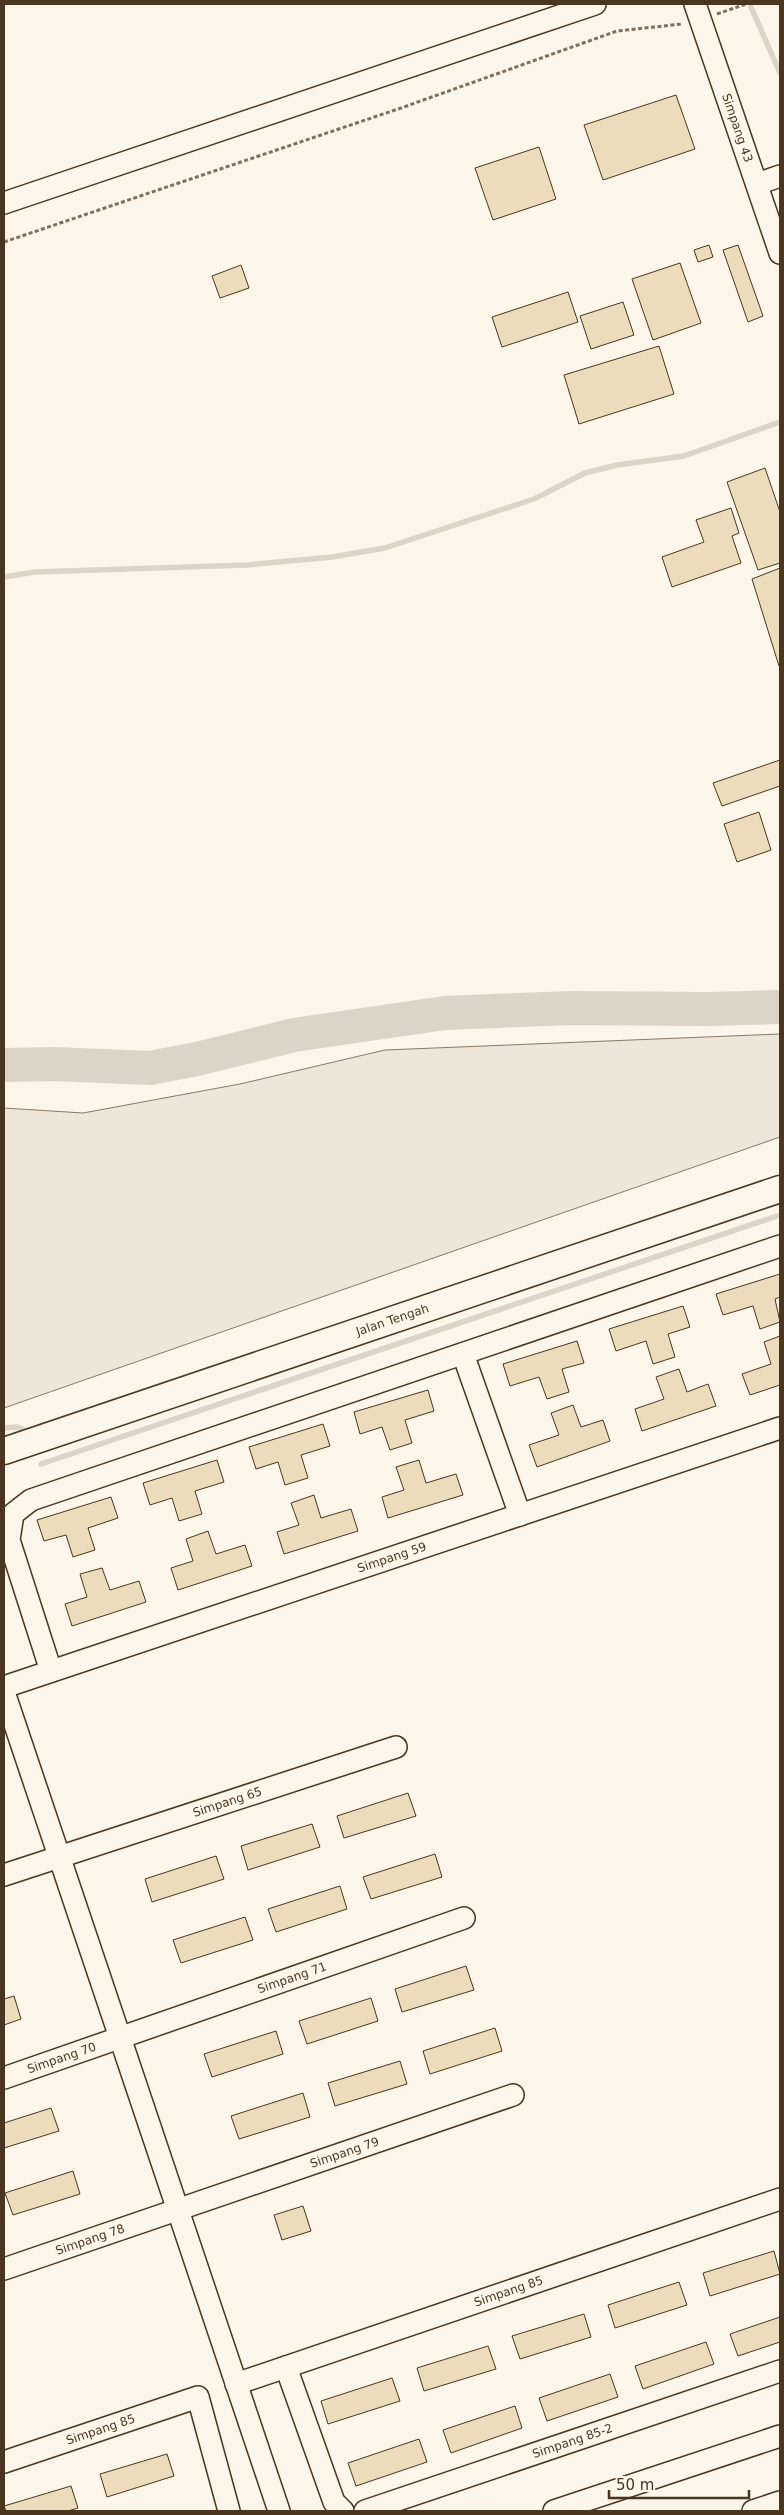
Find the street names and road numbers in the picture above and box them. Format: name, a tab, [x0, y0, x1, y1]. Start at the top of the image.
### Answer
street label: Simpang 43	[719, 92, 756, 164]
street label: Jalan Tengah	[353, 1301, 431, 1339]
street label: Simpang 59	[356, 1539, 428, 1576]
street label: Simpang 65	[191, 1784, 264, 1820]
street label: Simpang 71	[256, 1959, 328, 1996]
street label: Simpang 70	[25, 2040, 98, 2076]
street label: Simpang 79	[308, 2134, 381, 2171]
street label: Simpang 78	[54, 2221, 126, 2258]
street label: Simpang 85	[472, 2273, 545, 2309]
street label: Simpang 85	[64, 2412, 137, 2448]
street label: Simpang 85-2	[530, 2421, 615, 2461]

